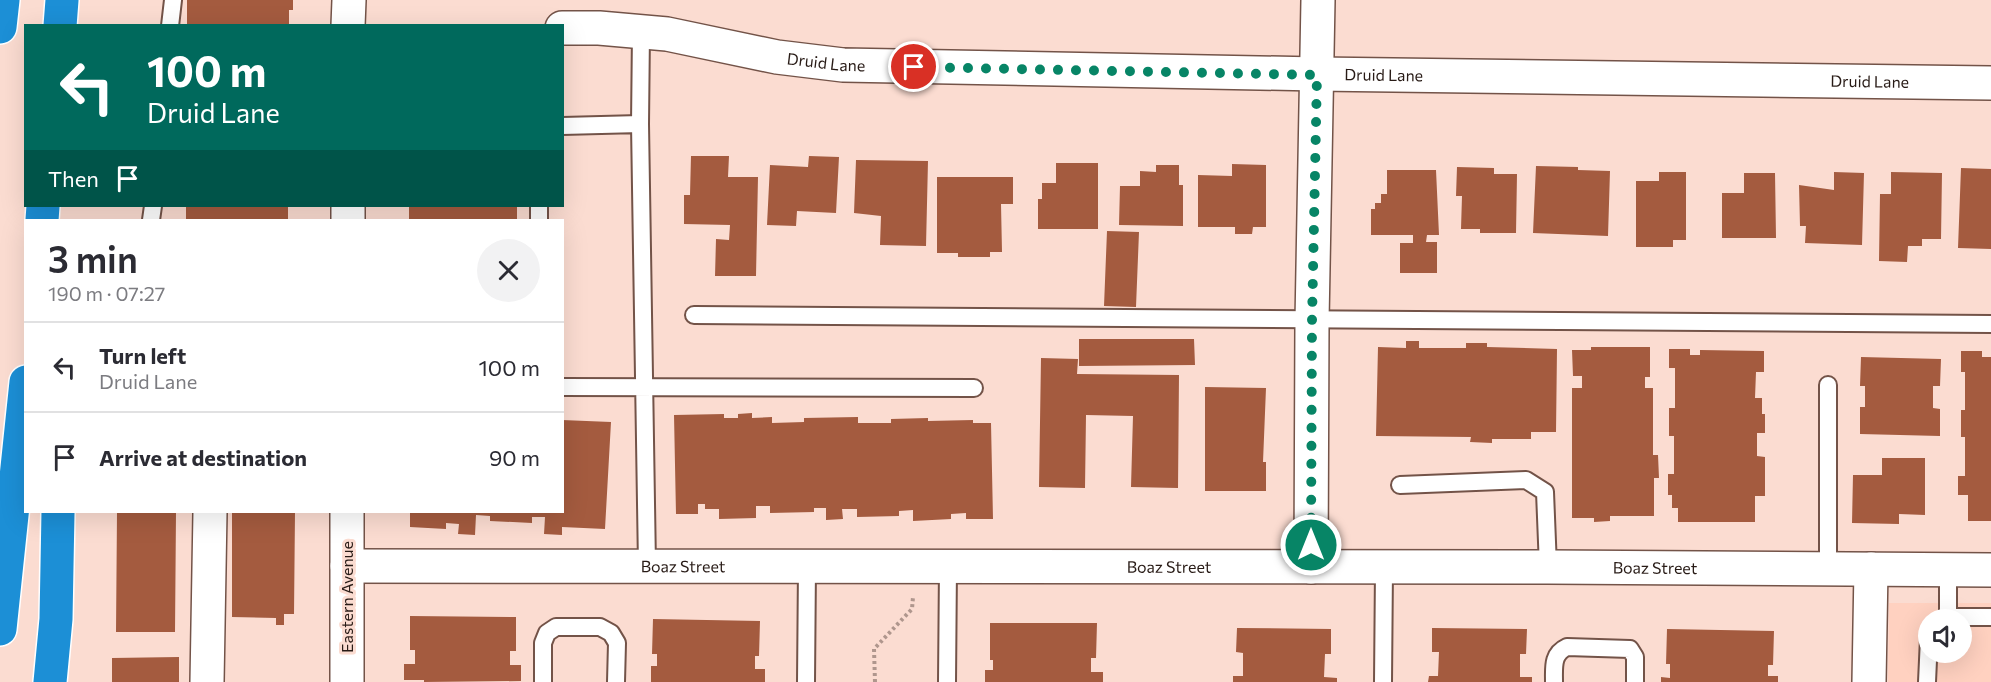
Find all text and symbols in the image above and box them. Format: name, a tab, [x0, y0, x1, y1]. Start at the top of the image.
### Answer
pin	[888, 41, 939, 92]
text: 100 m	[147, 44, 267, 96]
icon: left	[48, 48, 126, 126]
street label: Druid Lane	[786, 48, 865, 74]
icon: arrive	[897, 50, 930, 83]
street label: Druid Lane	[1344, 64, 1423, 84]
street label: Druid Lane	[1830, 71, 1909, 91]
text: Druid Lane	[147, 96, 280, 129]
icon: arrive	[111, 162, 144, 195]
text: Then	[48, 165, 99, 192]
text: 3 min	[48, 236, 138, 280]
button: close	[477, 239, 540, 302]
text: 190 m · 07:27	[48, 281, 165, 305]
text: Turn left	[99, 342, 186, 369]
icon: left	[48, 351, 81, 384]
text: 100 m	[478, 354, 540, 381]
text: Druid Lane	[99, 369, 197, 393]
icon: arrive	[48, 441, 81, 474]
text: Arrive at destination	[99, 444, 307, 471]
text: 90 m	[489, 444, 540, 471]
position arrow	[1279, 513, 1343, 577]
street label: Eastern Avenue	[337, 541, 356, 653]
street label: Boaz Street	[641, 556, 726, 575]
street label: Boaz Street	[1127, 557, 1212, 576]
street label: Boaz Street	[1613, 557, 1698, 577]
map controls	[1918, 609, 1972, 663]
button: sound	[1918, 609, 1972, 663]

